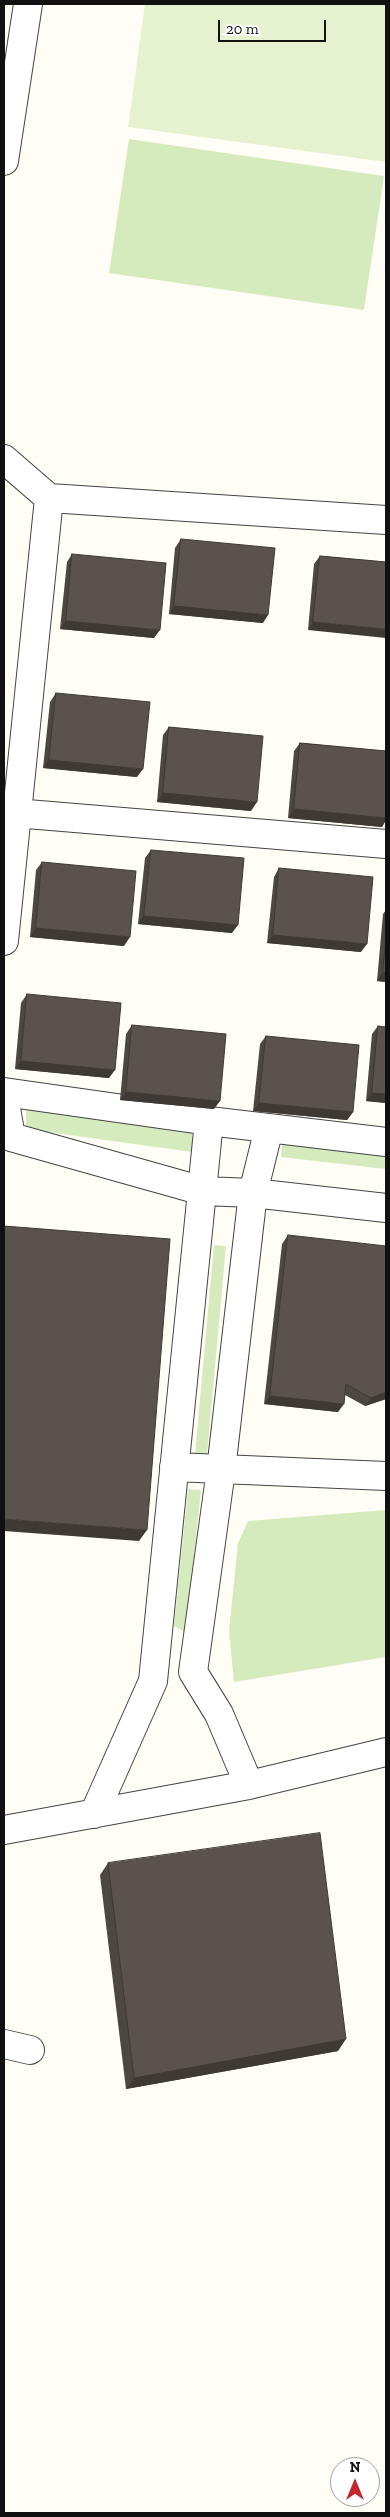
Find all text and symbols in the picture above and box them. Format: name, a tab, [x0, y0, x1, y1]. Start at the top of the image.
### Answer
scale bar	[220, 10, 328, 42]
text: 20 m	[226, 20, 259, 38]
north arrow	[330, 2457, 380, 2507]
text: N	[350, 2459, 360, 2476]

